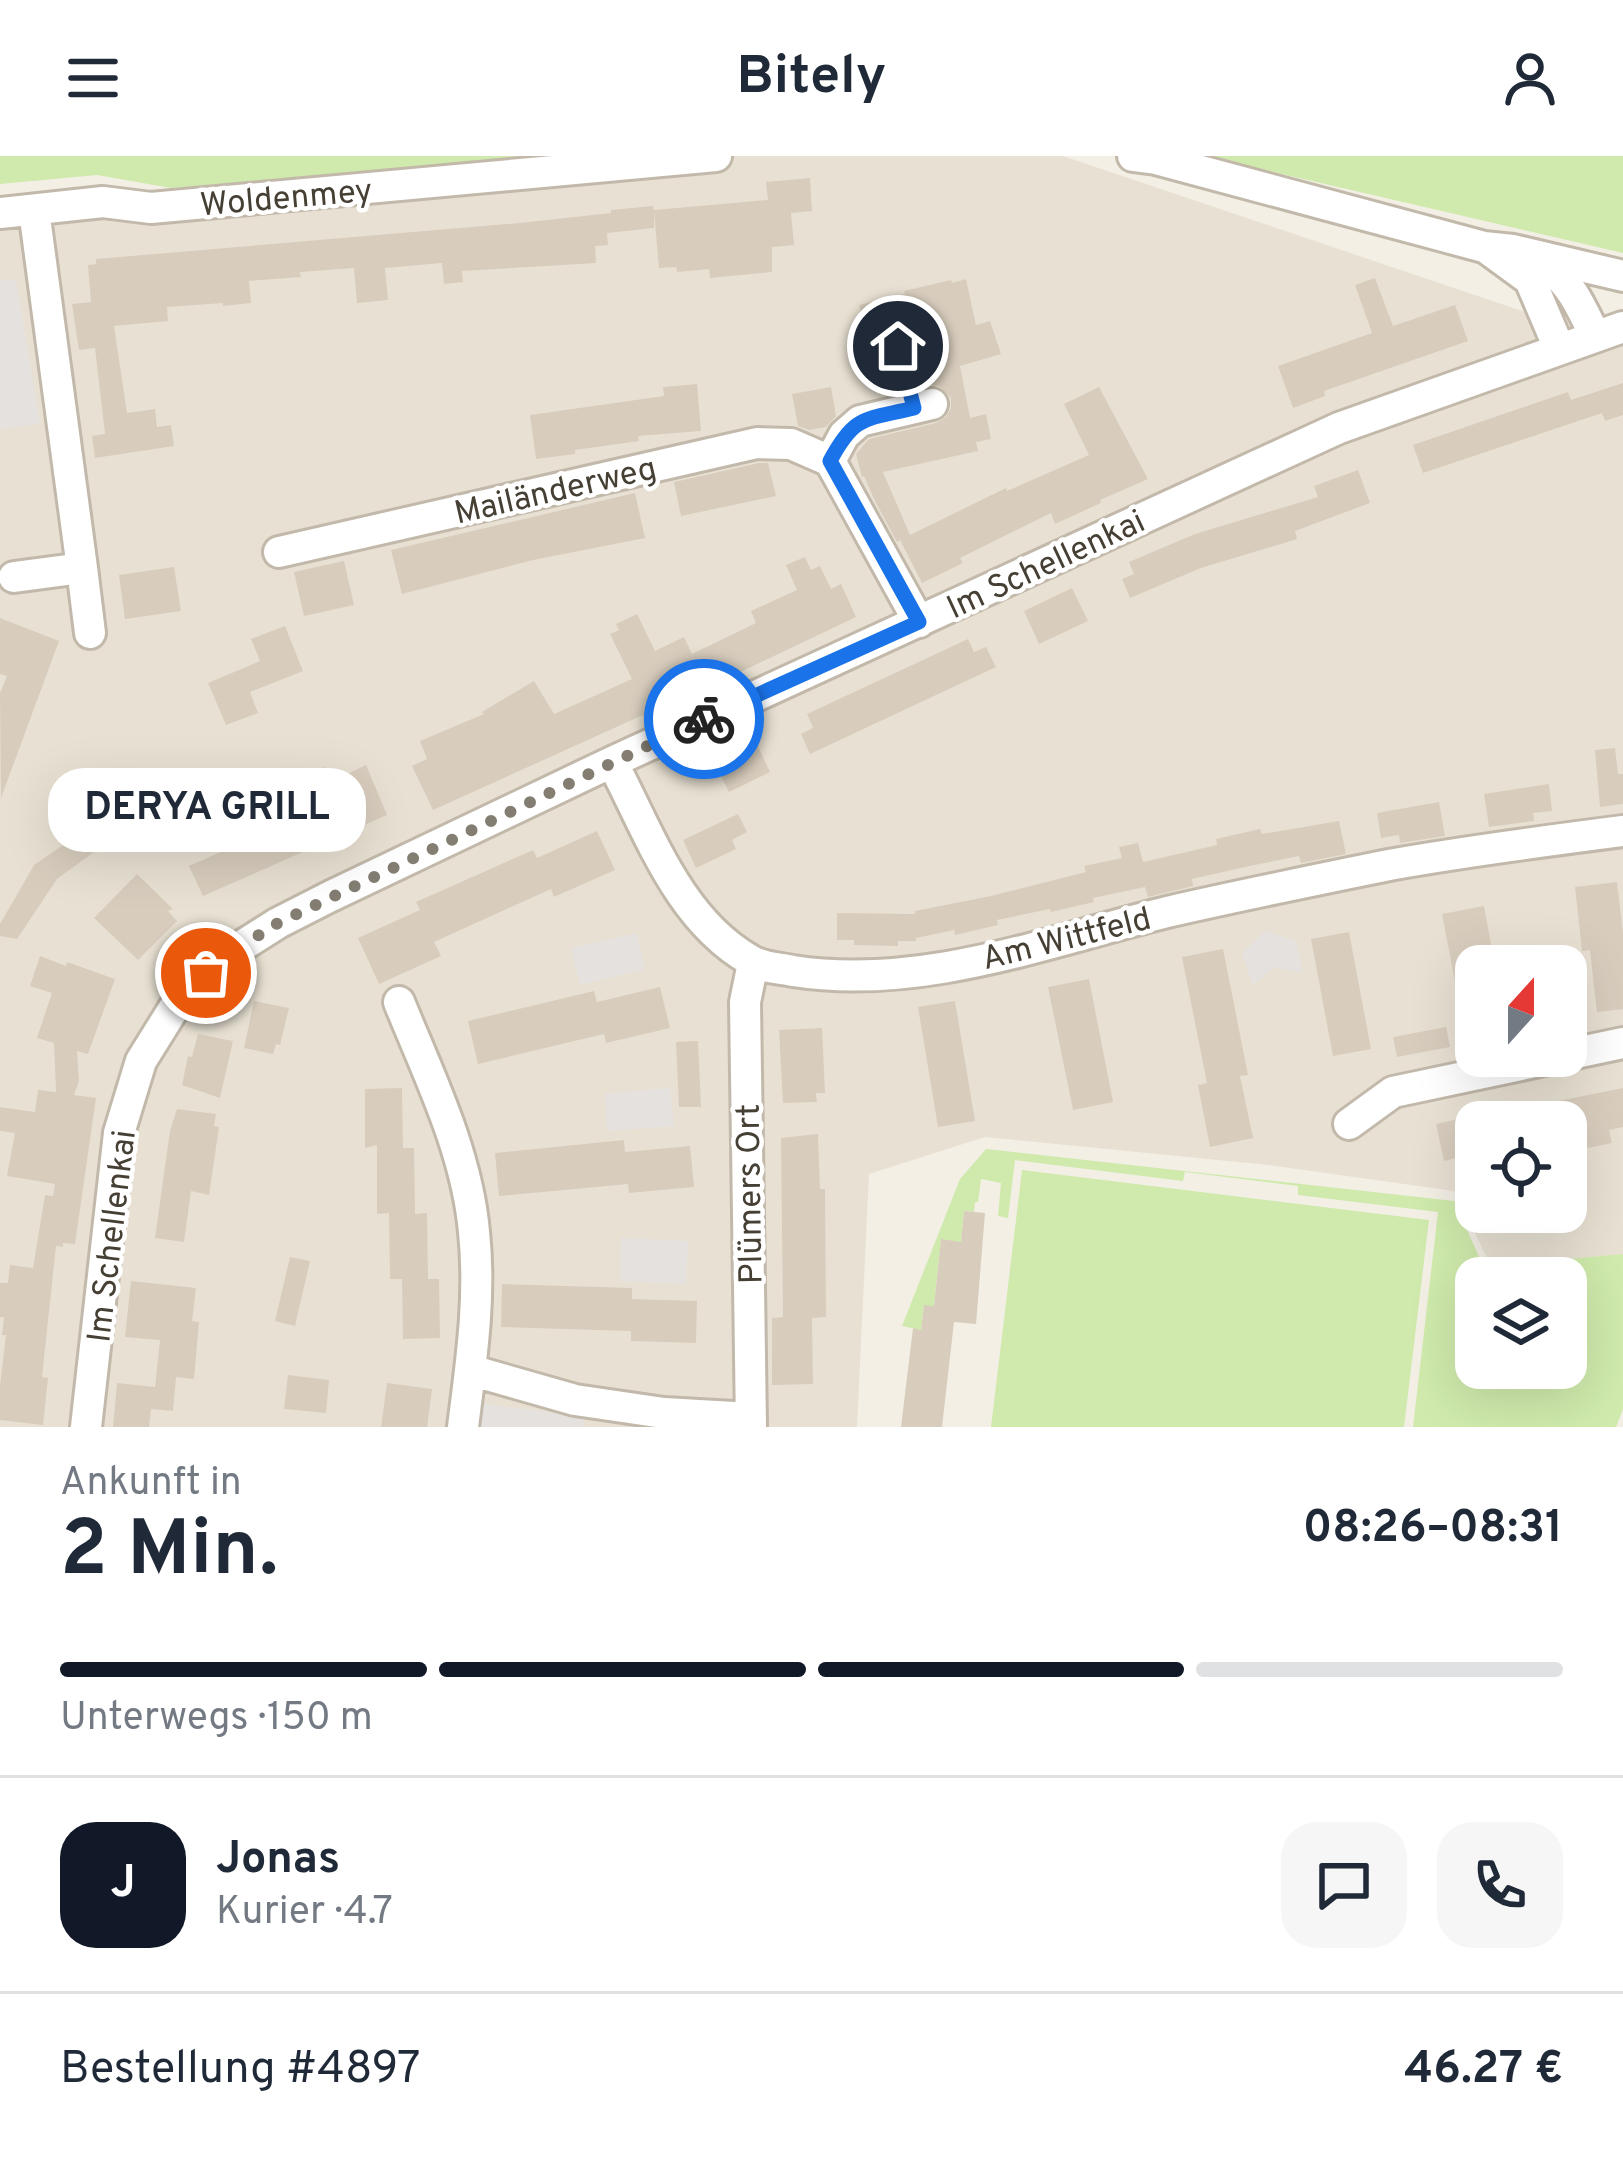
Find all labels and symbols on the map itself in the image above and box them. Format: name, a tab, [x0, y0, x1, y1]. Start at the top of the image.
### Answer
street label: Woldenmey	[198, 172, 374, 228]
pin	[847, 295, 949, 397]
street label: Mailänderweg	[451, 449, 661, 537]
street label: Im Schellenkai	[941, 502, 1152, 631]
courier	[644, 659, 764, 779]
callout: DERYA GRILL	[47, 769, 365, 853]
street label: Am Wittfeld	[978, 900, 1156, 982]
pin	[155, 922, 257, 1024]
north arrow	[1455, 945, 1587, 1077]
street label: Plümers Ort	[729, 1103, 775, 1284]
street label: Im Schellenkai	[80, 1128, 148, 1345]

